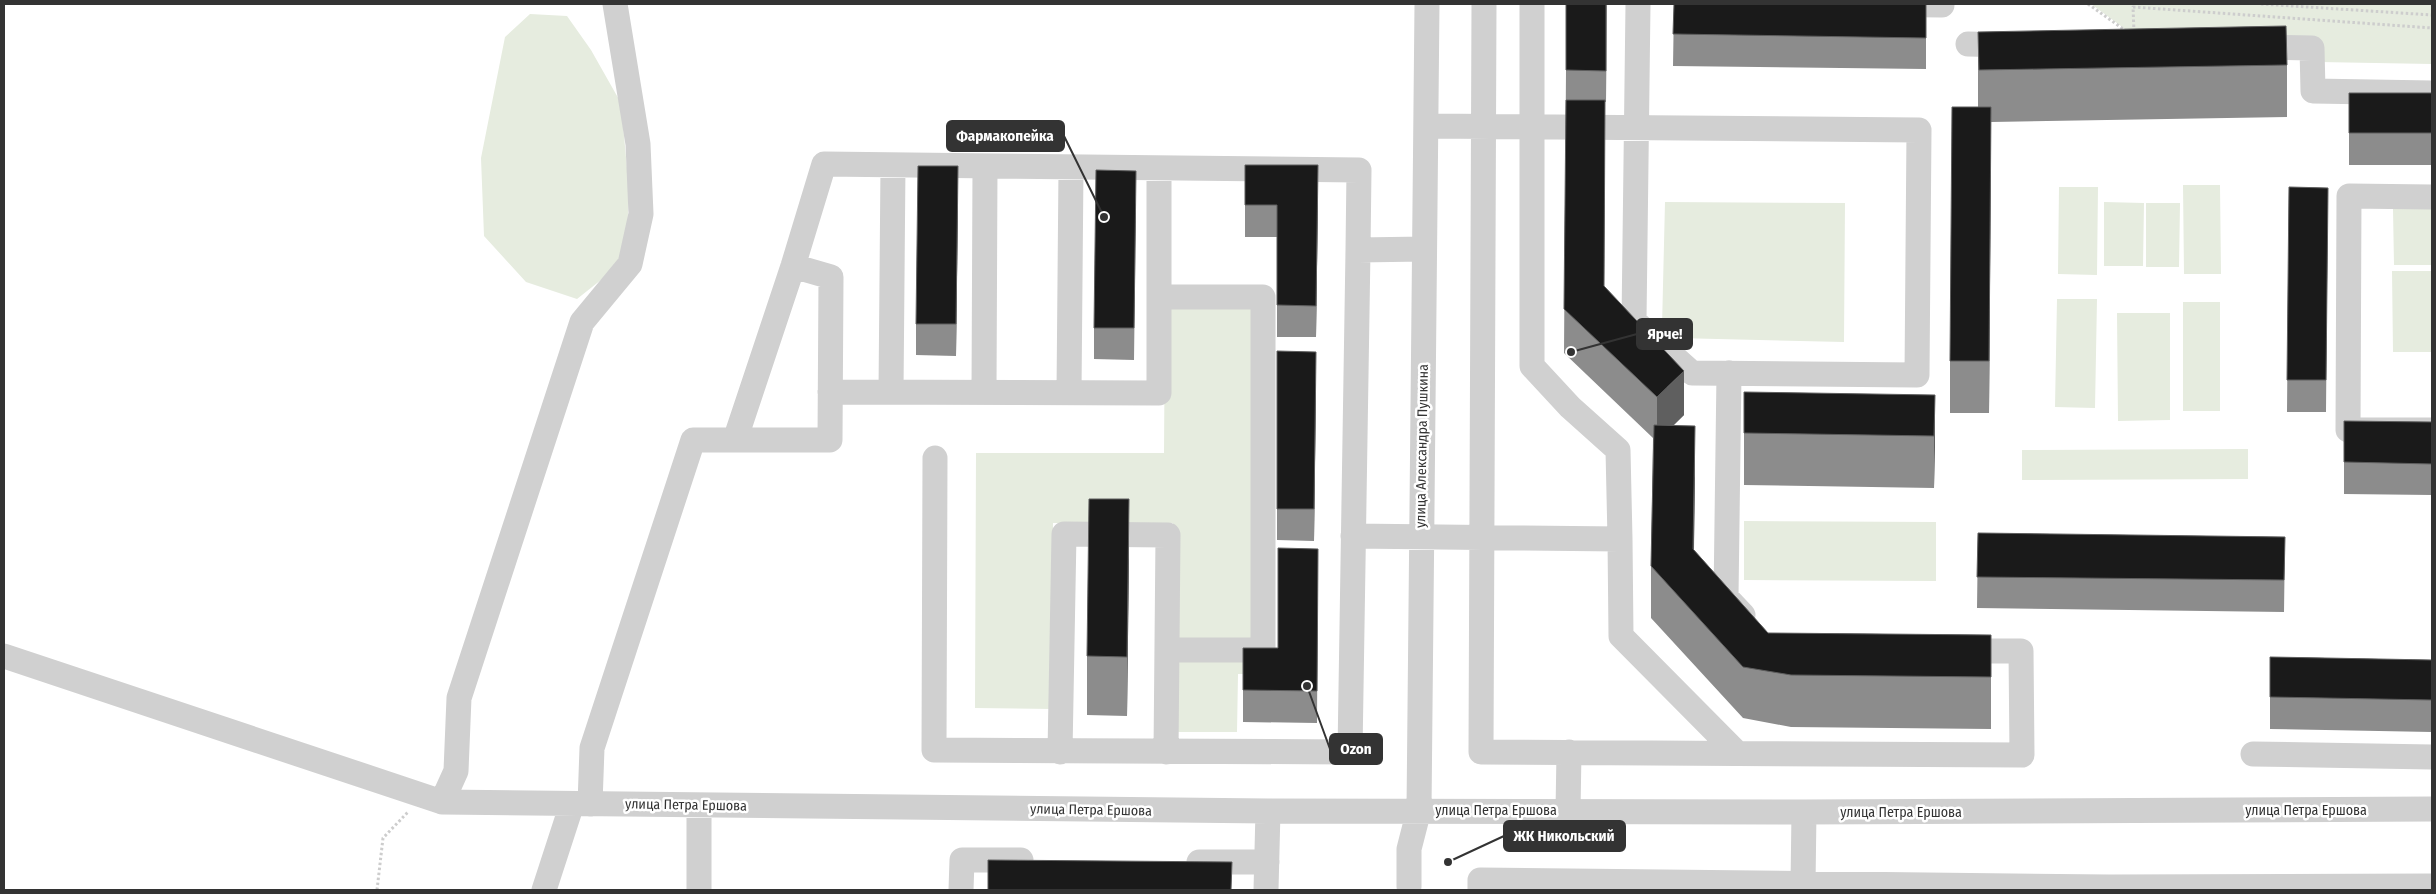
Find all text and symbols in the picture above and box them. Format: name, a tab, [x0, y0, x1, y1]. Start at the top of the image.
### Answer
callout: Фармакопейка	[947, 121, 1064, 151]
text: Фармакопейка	[956, 127, 1054, 145]
callout: Ярче!	[1637, 319, 1692, 349]
text: Ярче!	[1647, 325, 1683, 343]
street label: улица Александра Пушкина	[1412, 364, 1432, 528]
callout: Ozon	[1330, 734, 1382, 764]
text: Ozon	[1340, 740, 1372, 758]
street label: улица Петра Ершова	[625, 795, 747, 815]
street label: улица Петра Ершова	[1030, 800, 1152, 820]
street label: улица Петра Ершова	[1435, 802, 1557, 819]
street label: улица Петра Ершова	[2245, 802, 2367, 819]
street label: улица Петра Ершова	[1840, 804, 1962, 821]
callout: ЖК Никольский	[1504, 821, 1625, 851]
text: ЖК Никольский	[1512, 827, 1615, 845]

